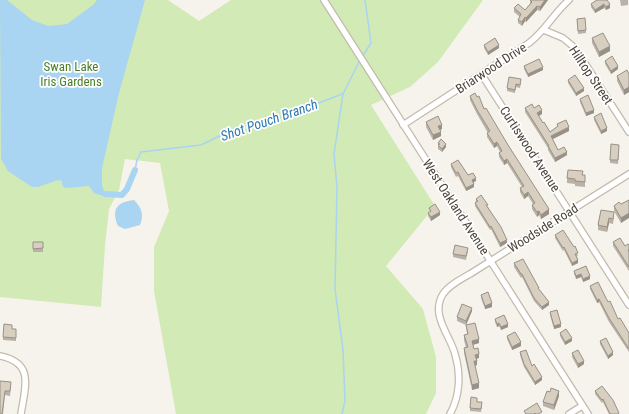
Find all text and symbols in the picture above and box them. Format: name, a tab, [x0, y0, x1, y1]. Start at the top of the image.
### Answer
street label: Briarwood Drive	[453, 40, 529, 96]
street label: Hilltop Street	[566, 43, 616, 107]
park label: Swan Lake Iris Gardens	[40, 59, 102, 89]
water label: Shot Pouch Branch	[218, 96, 320, 144]
street label: Curtiswood Avenue	[497, 103, 563, 195]
street label: West Oakland Avenue	[420, 156, 492, 258]
street label: Woodside Road	[505, 201, 581, 255]

